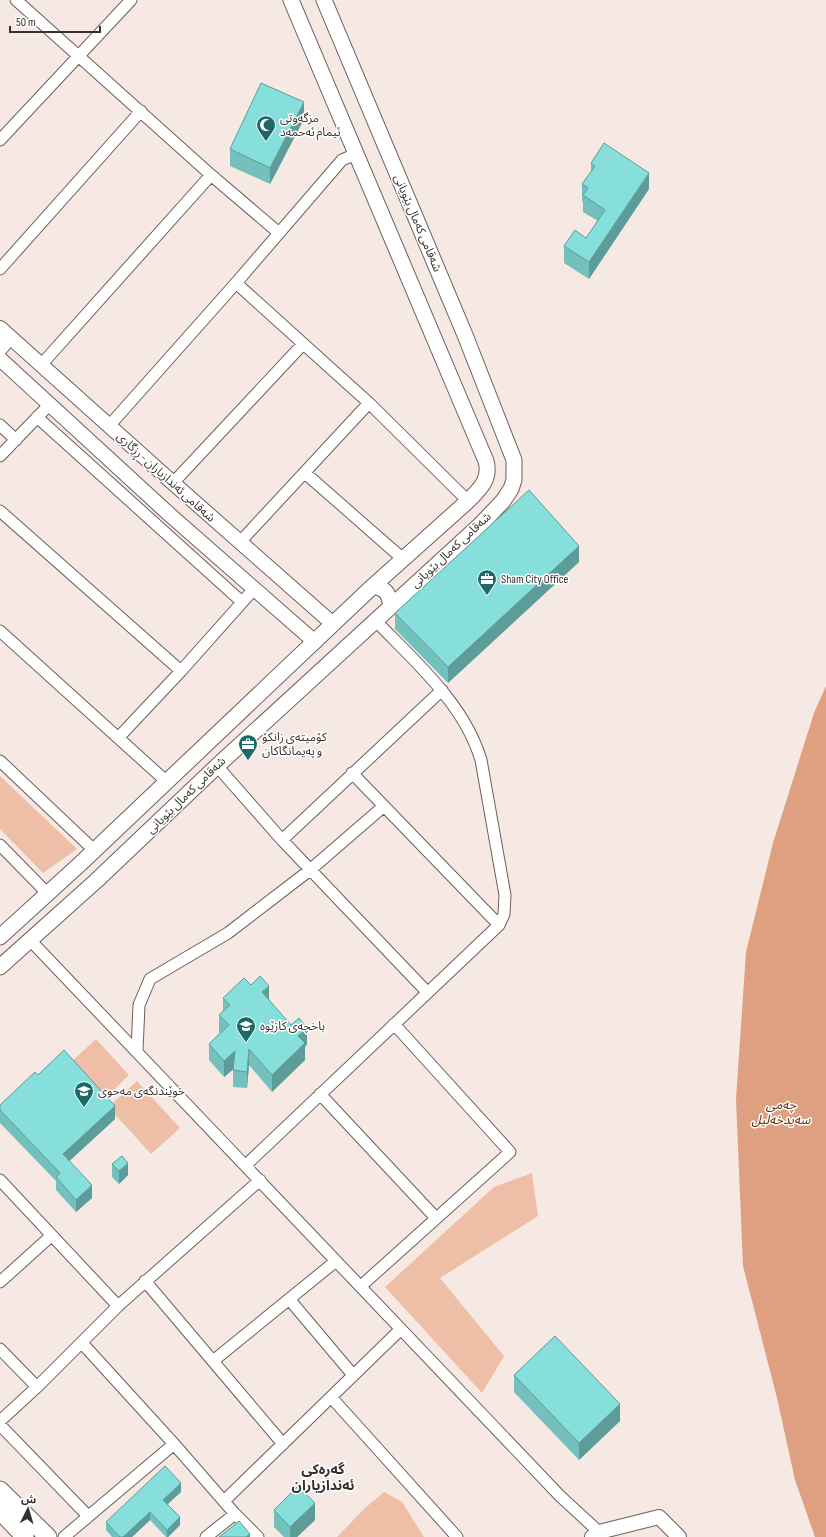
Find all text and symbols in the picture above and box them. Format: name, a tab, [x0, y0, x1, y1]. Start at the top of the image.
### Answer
scale bar	[10, 8, 100, 34]
text: 50 m	[16, 15, 36, 30]
place label: مزگەوتی ئیمام ئەحمەد	[280, 111, 340, 141]
mosque icon: مزگەوتی ئیمام ئەحمەد	[255, 114, 277, 142]
street label: شەقامی کەمال بێویانی	[390, 172, 445, 274]
street label: شەقامی ئەندازیاران - ڕزگاری	[112, 429, 218, 528]
street label: شەقامی کەمال بێویانی	[408, 509, 495, 591]
office icon: Sham City Office	[476, 568, 498, 596]
place label: Sham City Office	[501, 572, 569, 587]
place label: کۆمیتەی زانکۆ و پەیمانگاکان	[262, 730, 328, 759]
office icon: کۆمیتەی زانکۆ و پەیمانگاکان	[237, 733, 259, 761]
street label: شەقامی کەمال بێویانی	[144, 754, 229, 837]
school or university icon: باخچەی کازێوە	[235, 1015, 257, 1043]
place label: باخچەی کازێوە	[260, 1019, 325, 1034]
school or university icon: خوێندنگەی مەحوی	[73, 1080, 95, 1108]
place label: خوێندنگەی مەحوی	[98, 1084, 185, 1099]
water label: چەمی سەیدخەلیل	[751, 1097, 811, 1128]
district label: گەڕەکی ئەندازیاران	[292, 1461, 354, 1494]
north arrow	[8, 1489, 48, 1529]
text: ش	[21, 1492, 37, 1507]

